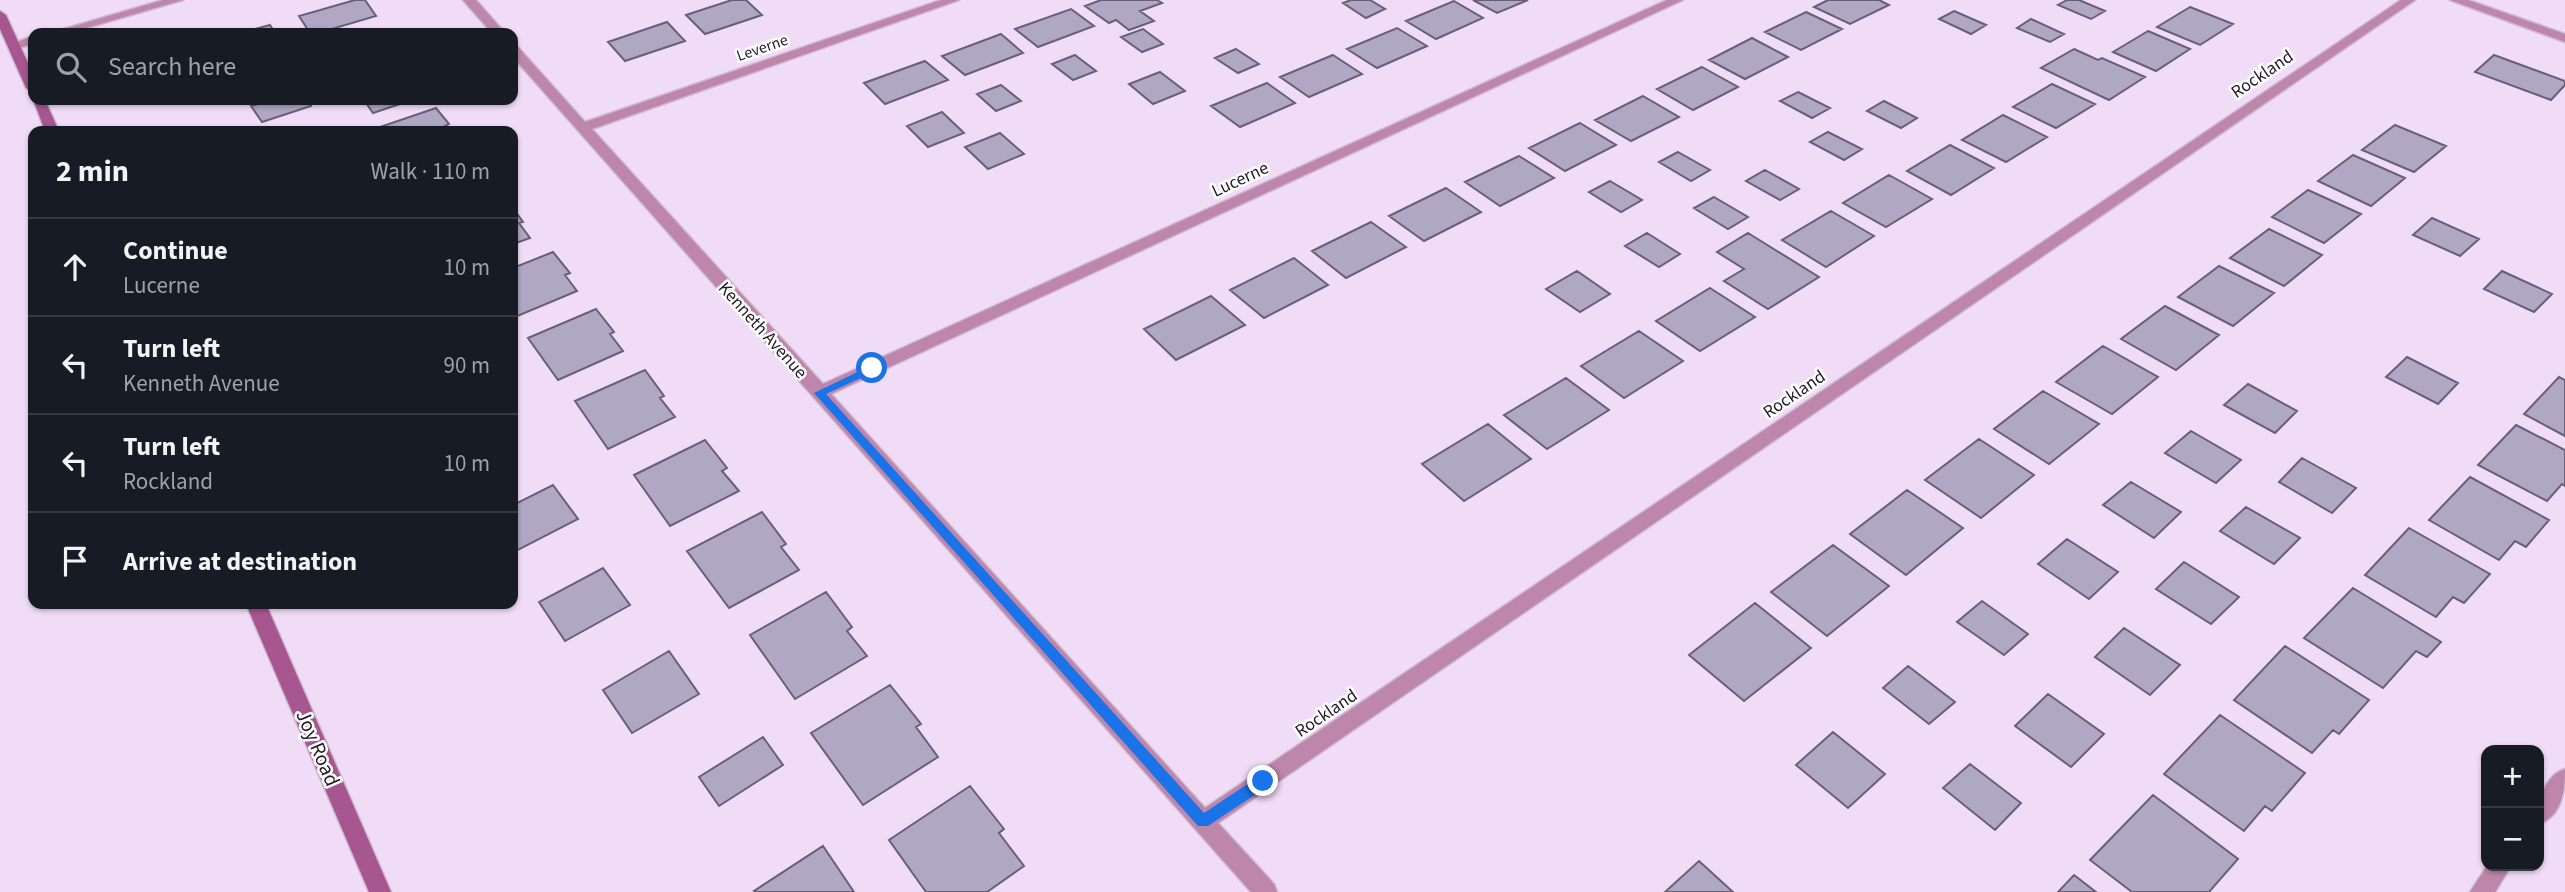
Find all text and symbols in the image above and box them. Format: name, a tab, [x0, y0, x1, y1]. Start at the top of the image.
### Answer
search box	[28, 28, 518, 105]
street label: Leverne	[734, 29, 791, 67]
street label: Rockland	[2226, 44, 2298, 104]
icon: search	[52, 48, 90, 86]
text: Search here	[108, 48, 236, 85]
text: 2 min	[56, 150, 129, 193]
text: Walk · 110 m	[371, 155, 490, 188]
street label: Lucerne	[1208, 155, 1273, 203]
text: Continue	[123, 232, 228, 269]
icon: ahead	[56, 248, 94, 286]
text: 10 m	[443, 251, 490, 284]
text: Lucerne	[123, 269, 200, 302]
street label: Kenneth Avenue	[712, 276, 813, 384]
text: Turn left	[123, 330, 220, 367]
icon: left	[56, 346, 94, 384]
text: 90 m	[443, 349, 490, 382]
route start	[856, 352, 887, 383]
street label: Rockland	[1758, 364, 1830, 424]
text: Kenneth Avenue	[123, 367, 280, 400]
text: Turn left	[123, 428, 220, 465]
icon: left	[56, 444, 94, 482]
text: 10 m	[443, 447, 490, 480]
text: Rockland	[123, 465, 213, 498]
icon: arrive	[56, 542, 94, 580]
text: Arrive at destination	[123, 543, 357, 580]
street label: Rockland	[1290, 683, 1362, 743]
street label: Joy Road	[288, 705, 348, 791]
map controls	[2481, 745, 2544, 871]
button: +	[2481, 745, 2544, 808]
route end	[1247, 765, 1278, 796]
button: −	[2481, 808, 2544, 871]

